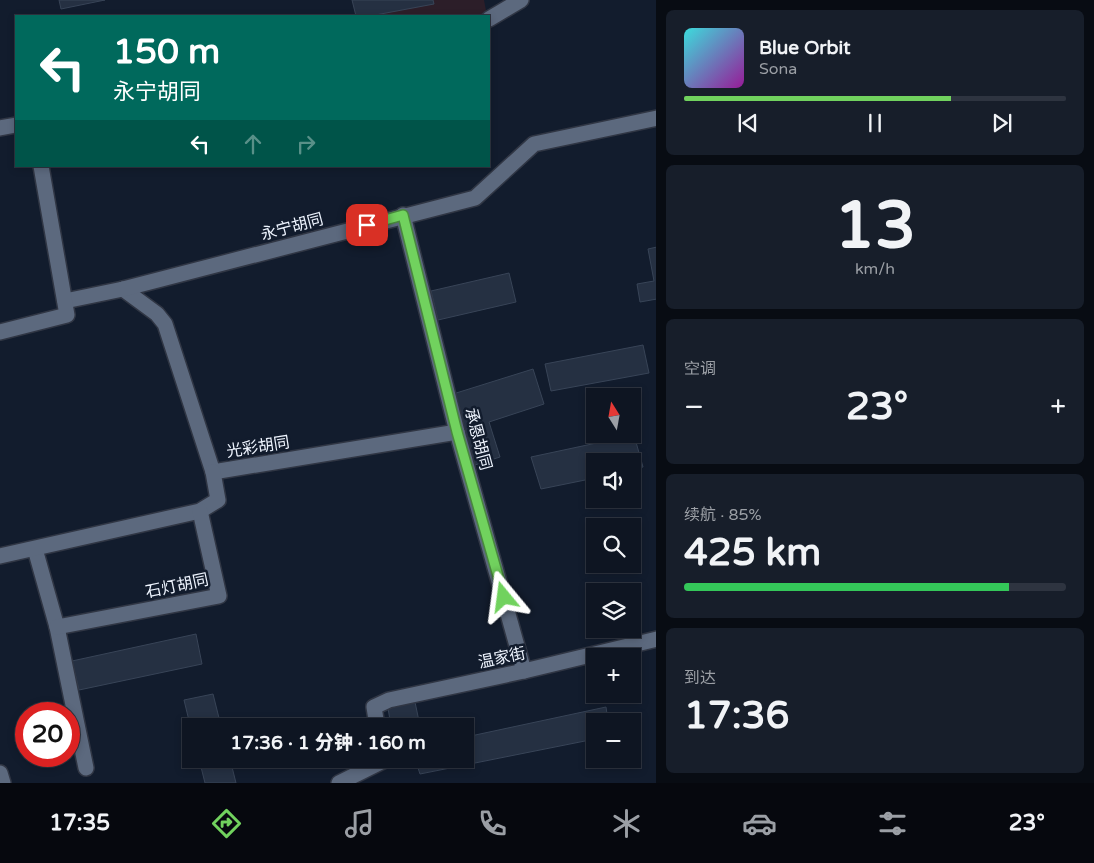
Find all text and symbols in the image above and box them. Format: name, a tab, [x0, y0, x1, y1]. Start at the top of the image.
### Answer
text: 150 m	[113, 31, 220, 73]
icon: left	[30, 35, 95, 100]
text: Blue Orbit	[759, 37, 851, 59]
text: Sona	[759, 59, 797, 79]
text: 永宁胡同	[113, 79, 201, 105]
icon: previous	[734, 109, 762, 137]
icon: pause	[861, 109, 889, 137]
icon: next	[988, 109, 1016, 137]
icon: left	[186, 130, 214, 158]
icon: ahead	[239, 130, 267, 158]
icon: right	[292, 130, 320, 158]
text: 13	[834, 187, 916, 266]
pin	[346, 204, 388, 246]
street label: 永宁胡同	[258, 209, 326, 245]
icon: arrive	[353, 211, 381, 239]
text: km/h	[855, 259, 895, 279]
text: 空调	[684, 359, 716, 379]
text: 23°	[846, 384, 908, 430]
north arrow	[586, 388, 641, 442]
map controls	[586, 388, 641, 768]
text: −	[684, 390, 704, 424]
text: +	[1050, 390, 1066, 424]
street label: 承恩胡同	[460, 405, 496, 473]
street label: 光彩胡同	[225, 432, 291, 462]
button: sound	[586, 453, 641, 508]
text: 续航 · 85%	[684, 505, 762, 525]
button: search	[586, 518, 641, 573]
text: 425 km	[684, 530, 821, 576]
street label: 石灯胡同	[144, 570, 210, 602]
position arrow	[477, 570, 529, 622]
button: layers	[586, 583, 641, 638]
street label: 温家街	[476, 643, 528, 673]
button: +	[586, 648, 641, 703]
text: 到达	[684, 668, 716, 688]
text: 17:36	[684, 693, 789, 739]
speed limit sign: 20	[15, 702, 80, 767]
button: −	[586, 713, 641, 768]
text: 17:36 · 1 分钟 · 160 m	[230, 732, 426, 754]
icon: directions	[209, 806, 244, 841]
icon: music	[342, 806, 377, 841]
icon: phone	[475, 806, 510, 841]
icon: climate	[609, 806, 644, 841]
icon: car	[742, 806, 777, 841]
icon: filters	[875, 806, 910, 841]
text: 17:35	[49, 810, 110, 836]
text: 23°	[1009, 810, 1045, 836]

